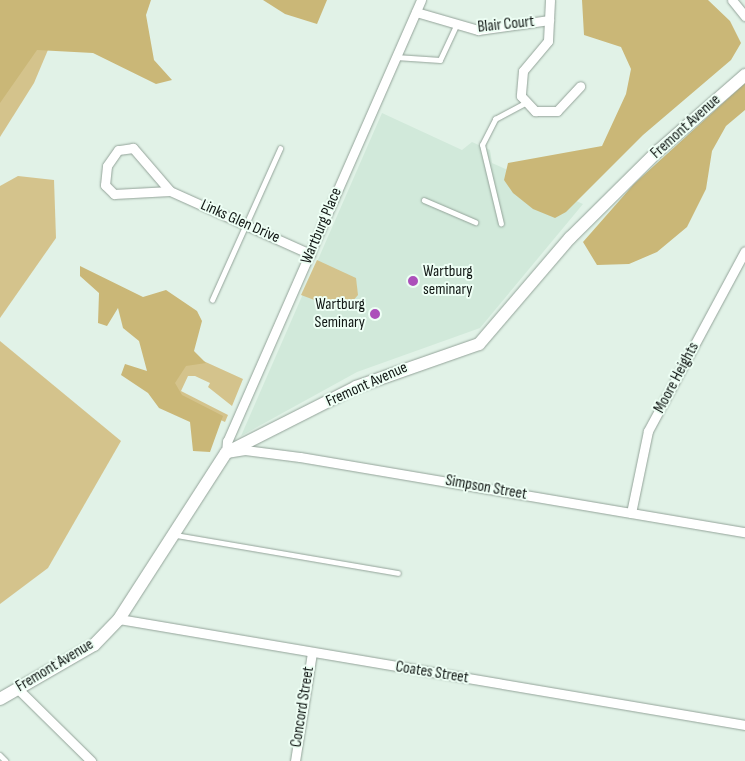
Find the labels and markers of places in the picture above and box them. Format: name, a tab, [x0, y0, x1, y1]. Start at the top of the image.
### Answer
place label: Wartburg seminary	[423, 262, 473, 300]
marker: Wartburg seminary	[407, 275, 419, 287]
place label: Wartburg Seminary	[315, 295, 365, 333]
marker: Wartburg Seminary	[369, 308, 381, 320]

